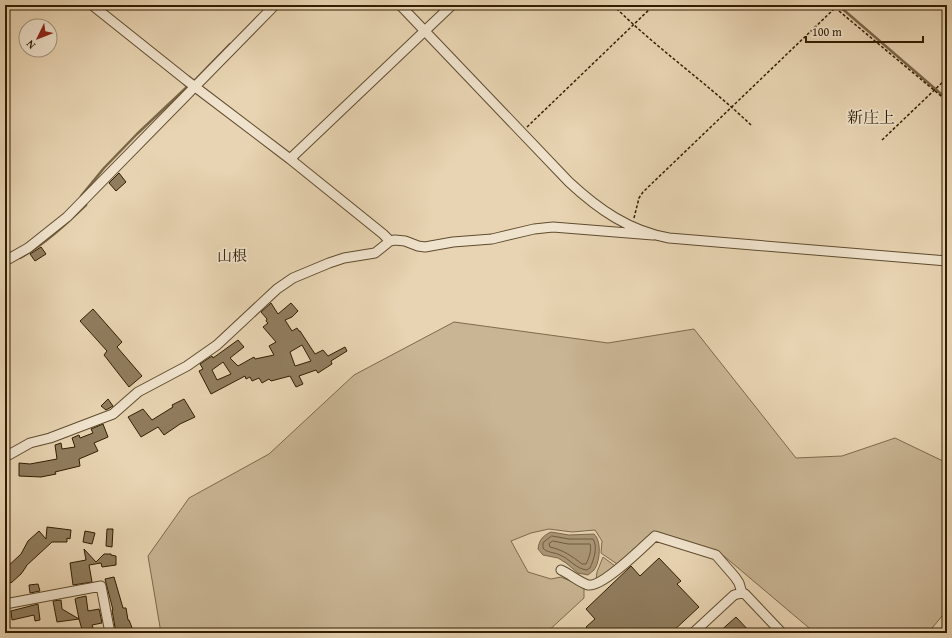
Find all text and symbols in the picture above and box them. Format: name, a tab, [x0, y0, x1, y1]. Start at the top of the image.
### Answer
north arrow	[18, 18, 58, 58]
scale bar	[806, 18, 923, 44]
text: 100 m	[812, 23, 842, 40]
text: N	[22, 36, 39, 53]
district label: 新庄上	[847, 105, 895, 129]
district label: 山根	[217, 245, 247, 266]

